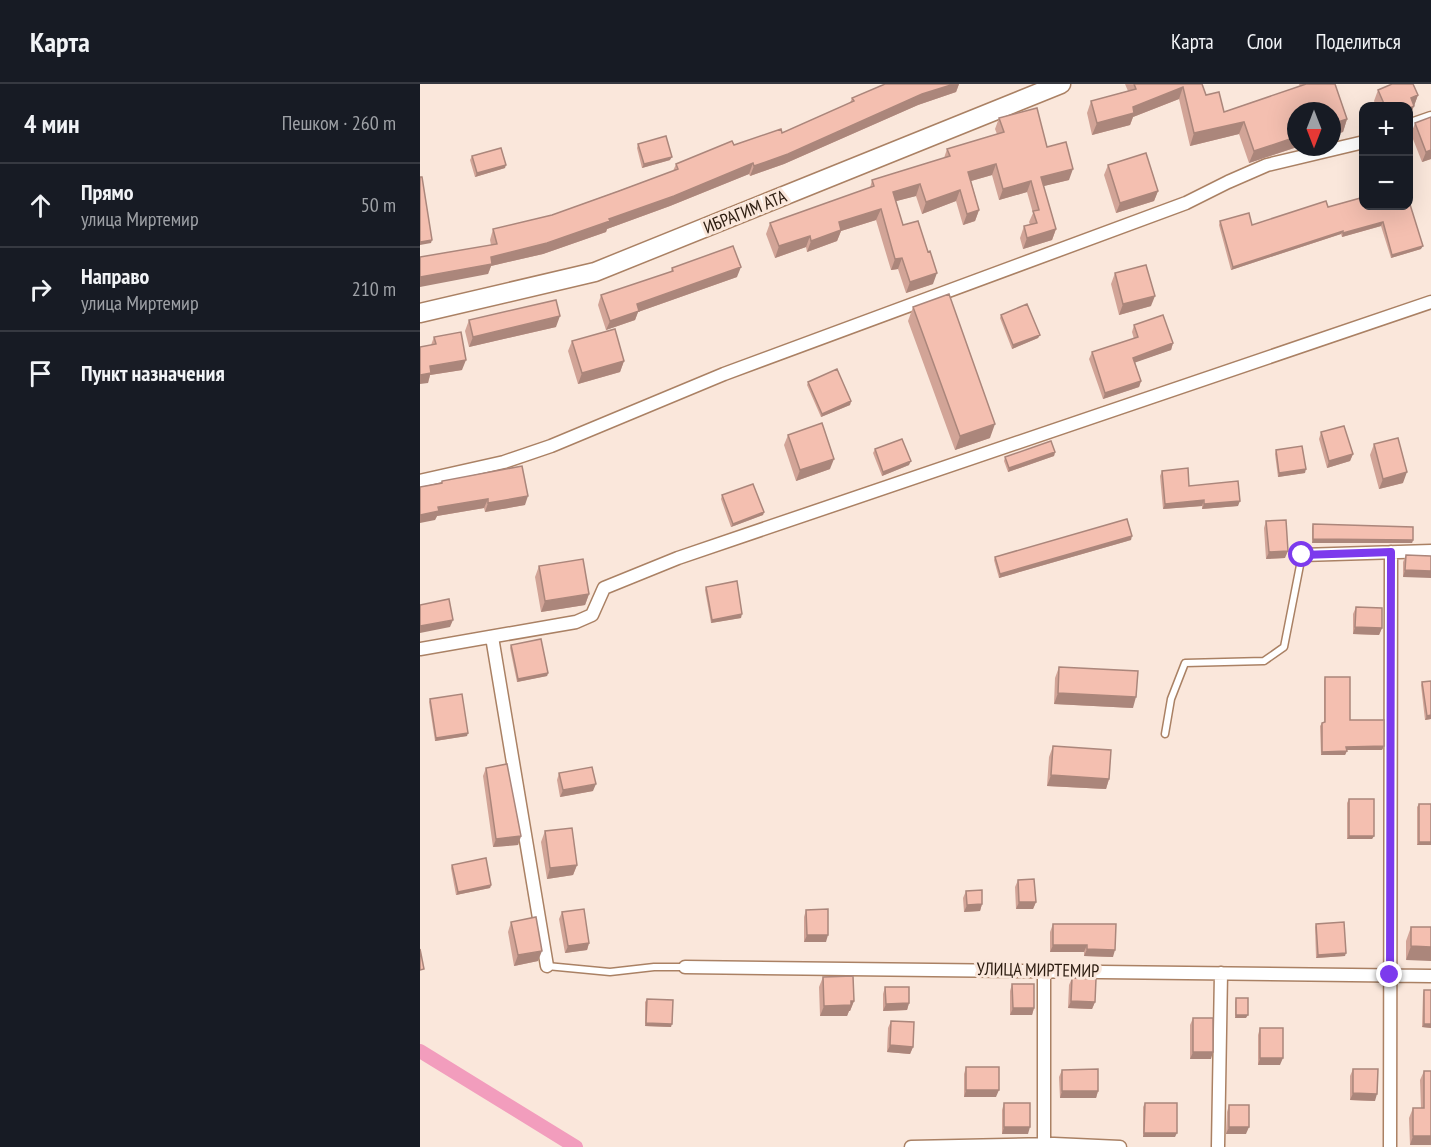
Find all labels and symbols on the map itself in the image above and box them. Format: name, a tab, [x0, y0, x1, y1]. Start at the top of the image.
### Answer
north arrow	[1287, 102, 1341, 156]
street label: ИБРАГИМ АТА	[700, 184, 790, 239]
route start	[1288, 541, 1314, 567]
street label: УЛИЦА МИРТЕМИР	[976, 957, 1100, 982]
route end	[1376, 961, 1402, 987]

